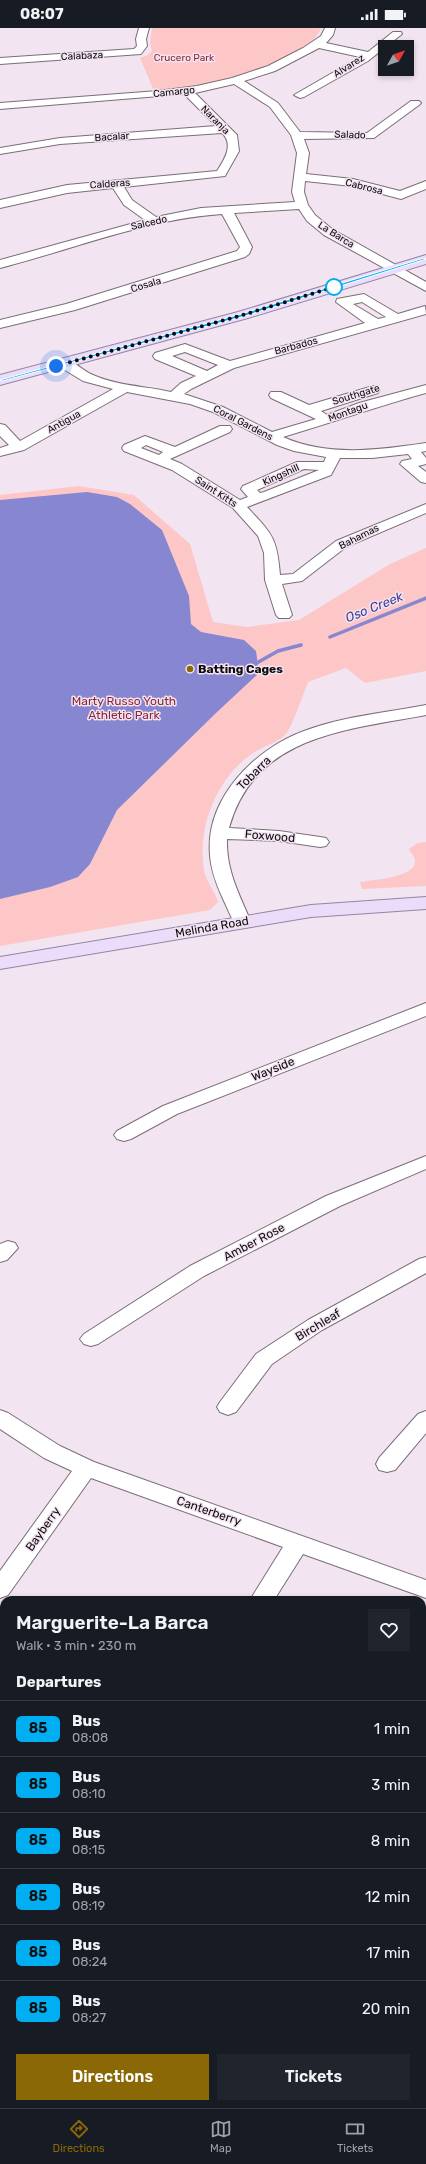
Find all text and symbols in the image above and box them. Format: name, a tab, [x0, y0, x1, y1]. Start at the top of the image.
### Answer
text: 08:07	[20, 5, 64, 23]
north arrow	[378, 40, 414, 76]
map controls	[378, 40, 414, 76]
street label: Calabaza	[61, 49, 103, 63]
park label: Crucero Park	[154, 52, 215, 64]
street label: Alvarez	[331, 52, 367, 80]
street label: Camargo	[152, 84, 196, 100]
street label: Naranja	[198, 103, 232, 137]
street label: Salado	[334, 128, 366, 142]
street label: Bacalar	[94, 130, 130, 144]
street label: Calderas	[89, 177, 131, 191]
street label: Cabrosa	[344, 177, 384, 197]
street label: Salcedo	[130, 213, 169, 233]
street label: La Barca	[316, 219, 356, 251]
street label: Cosala	[129, 275, 163, 295]
unlabelled marker	[325, 278, 343, 296]
street label: Barbados	[273, 334, 319, 358]
your location	[46, 356, 66, 376]
street label: Southgate	[331, 382, 382, 408]
street label: Montagu	[327, 399, 369, 425]
street label: Coral Gardens	[211, 403, 275, 443]
street label: Antigua	[45, 408, 83, 436]
street label: Kingshill	[261, 462, 301, 488]
street label: Saint Kitts	[193, 474, 239, 510]
street label: Bahamas	[337, 522, 381, 552]
water label: Oso Creek	[343, 589, 405, 625]
place label: Batting Cages	[198, 662, 283, 676]
marker: Batting Cages	[185, 664, 195, 674]
park label: Marty Russo Youth Athletic Park	[72, 694, 176, 722]
street label: Tobarra	[234, 753, 274, 793]
street label: Foxwood	[244, 827, 296, 845]
street label: Melinda Road	[174, 914, 250, 940]
street label: Wayside	[249, 1054, 297, 1084]
street label: Amber Rose	[221, 1220, 287, 1264]
street label: Birchleaf	[293, 1306, 343, 1344]
street label: Canterberry	[175, 1493, 243, 1529]
street label: Bayberry	[23, 1504, 63, 1554]
button: heart	[368, 1609, 410, 1651]
text: Marguerite-La Barca	[16, 1611, 209, 1634]
text: Walk · 3 min · 230 m	[16, 1638, 136, 1653]
text: Departures	[16, 1673, 101, 1691]
text: Bus	[72, 1712, 100, 1730]
text: 85	[29, 1720, 47, 1737]
text: 1 min	[374, 1720, 410, 1738]
text: 08:08	[72, 1730, 108, 1745]
text: Bus	[72, 1768, 100, 1786]
text: 85	[29, 1776, 47, 1793]
text: 3 min	[371, 1776, 410, 1794]
text: 08:10	[72, 1786, 106, 1801]
text: Bus	[72, 1824, 100, 1842]
text: 85	[29, 1832, 47, 1849]
text: 8 min	[371, 1832, 410, 1850]
text: 08:15	[72, 1842, 105, 1857]
text: Bus	[72, 1880, 100, 1898]
text: 85	[29, 1888, 47, 1905]
text: 12 min	[365, 1888, 410, 1906]
text: 08:19	[72, 1898, 105, 1913]
text: Bus	[72, 1936, 100, 1954]
text: 85	[29, 1944, 47, 1961]
text: 17 min	[366, 1944, 410, 1962]
text: 08:24	[72, 1954, 107, 1969]
text: Bus	[72, 1992, 100, 2010]
text: 85	[29, 2000, 47, 2017]
text: 20 min	[362, 2000, 410, 2018]
text: 08:27	[72, 2010, 106, 2025]
button: Directions	[16, 2054, 209, 2100]
button: Tickets	[217, 2054, 410, 2100]
tab: Directions	[53, 2118, 105, 2155]
tab: Map	[210, 2118, 232, 2155]
tab: Tickets	[337, 2118, 373, 2155]

